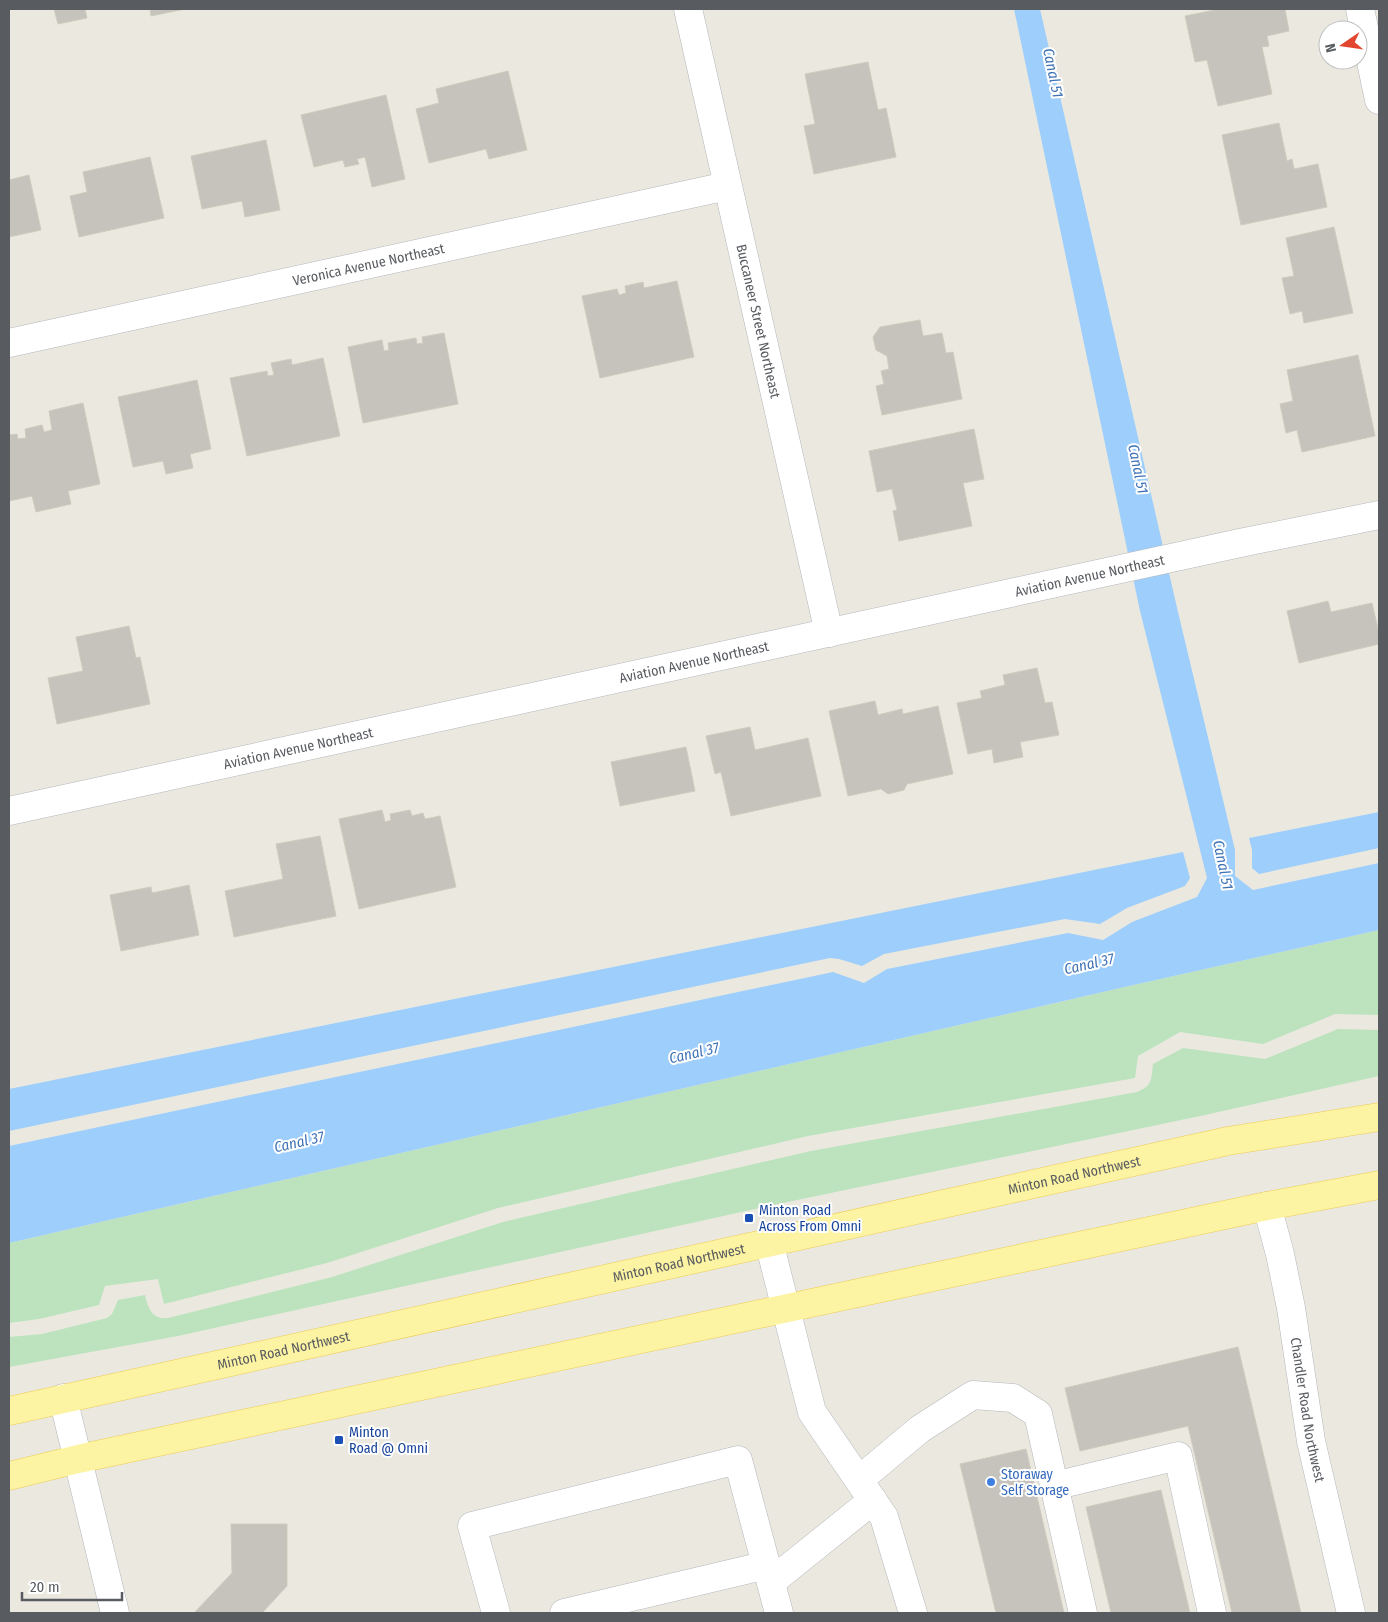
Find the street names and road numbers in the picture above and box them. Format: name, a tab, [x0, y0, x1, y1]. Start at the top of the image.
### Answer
street label: Veronica Avenue Northeast	[291, 239, 446, 289]
street label: Buccaneer Street Northeast	[733, 242, 784, 400]
street label: Aviation Avenue Northeast	[1013, 551, 1166, 600]
street label: Aviation Avenue Northeast	[618, 637, 771, 686]
street label: Aviation Avenue Northeast	[222, 723, 375, 773]
street label: Minton Road Northwest	[1006, 1152, 1142, 1198]
street label: Minton Road Northwest	[611, 1240, 747, 1286]
street label: Minton Road Northwest	[216, 1327, 352, 1373]
street label: Chandler Road Northwest	[1287, 1336, 1329, 1484]

